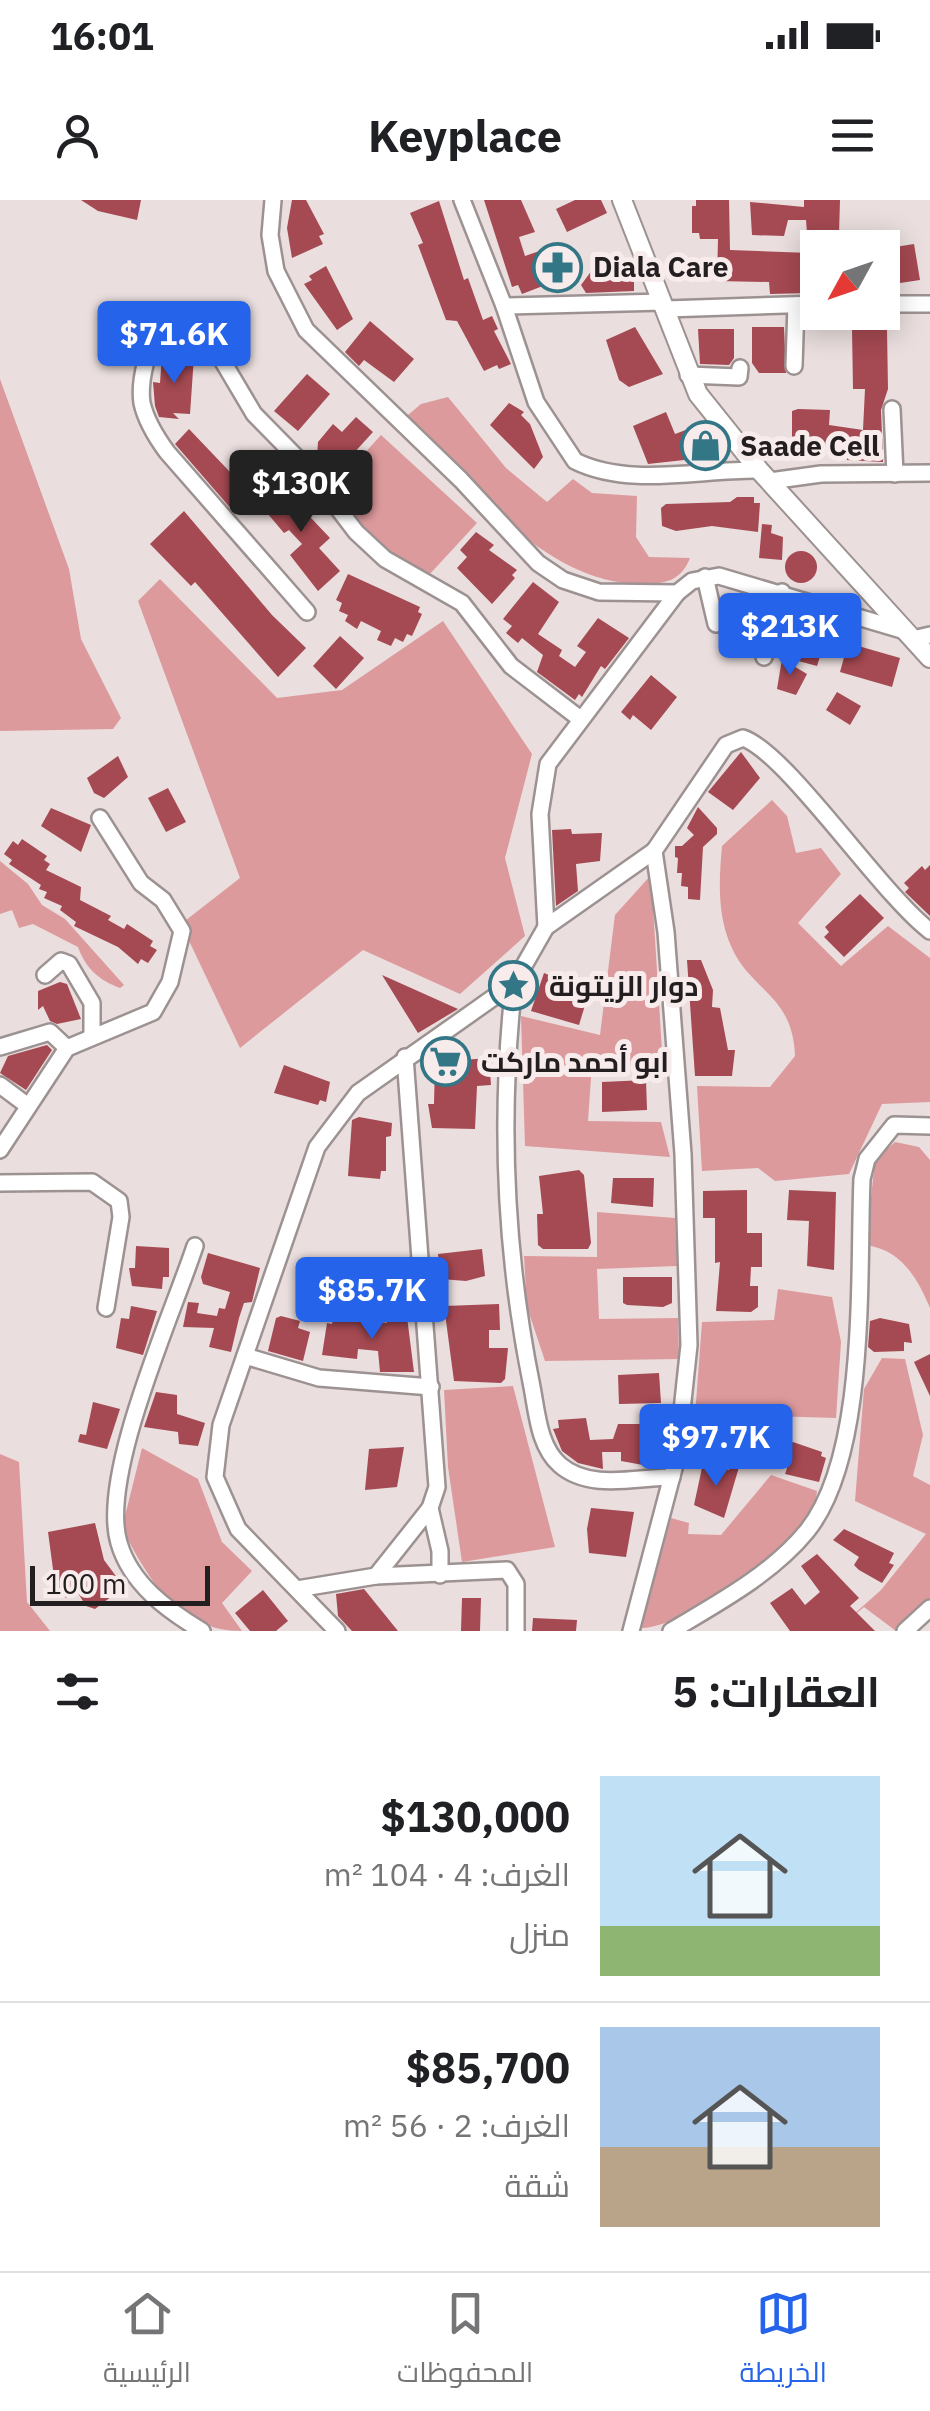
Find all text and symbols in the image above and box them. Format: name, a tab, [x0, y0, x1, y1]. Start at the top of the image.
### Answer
text: 16:01	[50, 11, 154, 60]
text: Keyplace	[368, 106, 562, 164]
icon: person	[50, 108, 105, 163]
icon: menu	[825, 108, 880, 163]
north arrow	[800, 230, 900, 330]
map controls	[800, 230, 900, 330]
pharmacy icon: Diala Care	[532, 241, 584, 293]
place label: Diala Care	[593, 248, 729, 285]
pin: $71.6K	[93, 301, 255, 386]
text: $71.6K	[119, 312, 229, 354]
shop icon: Saade Cell	[679, 420, 731, 472]
place label: Saade Cell	[740, 427, 879, 464]
pin: $130K	[231, 450, 371, 535]
text: $130K	[251, 461, 351, 503]
pin: $213K	[720, 593, 860, 678]
text: $213K	[740, 604, 840, 646]
place icon: دوار الزيتونة	[488, 960, 540, 1012]
place label: دوار الزيتونة	[549, 967, 699, 1004]
supermarket icon: ابو أحمد ماركت	[420, 1036, 472, 1088]
place label: ابو أحمد ماركت	[481, 1043, 669, 1080]
pin: $85.7K	[291, 1257, 453, 1342]
text: $85.7K	[317, 1268, 427, 1310]
pin: $97.7K	[635, 1404, 797, 1489]
text: $97.7K	[661, 1415, 771, 1457]
scale bar	[30, 1561, 210, 1606]
text: 100 m	[45, 1565, 126, 1602]
icon: filters	[50, 1664, 105, 1719]
text: العقارات: 5	[673, 1664, 880, 1719]
text: $130,000	[381, 1789, 570, 1844]
icon: home	[680, 1816, 800, 1936]
text: الغرف: 4 · 104 m²	[324, 1853, 570, 1895]
text: منزل	[509, 1913, 570, 1955]
text: $85,700	[406, 2040, 570, 2095]
icon: home	[680, 2067, 800, 2187]
text: الغرف: 2 · 56 m²	[343, 2104, 570, 2146]
text: شقة	[505, 2164, 570, 2206]
tab: الرئيسية	[103, 2286, 191, 2398]
tab: المحفوظات	[397, 2286, 533, 2398]
tab: الخريطة	[740, 2286, 827, 2398]

